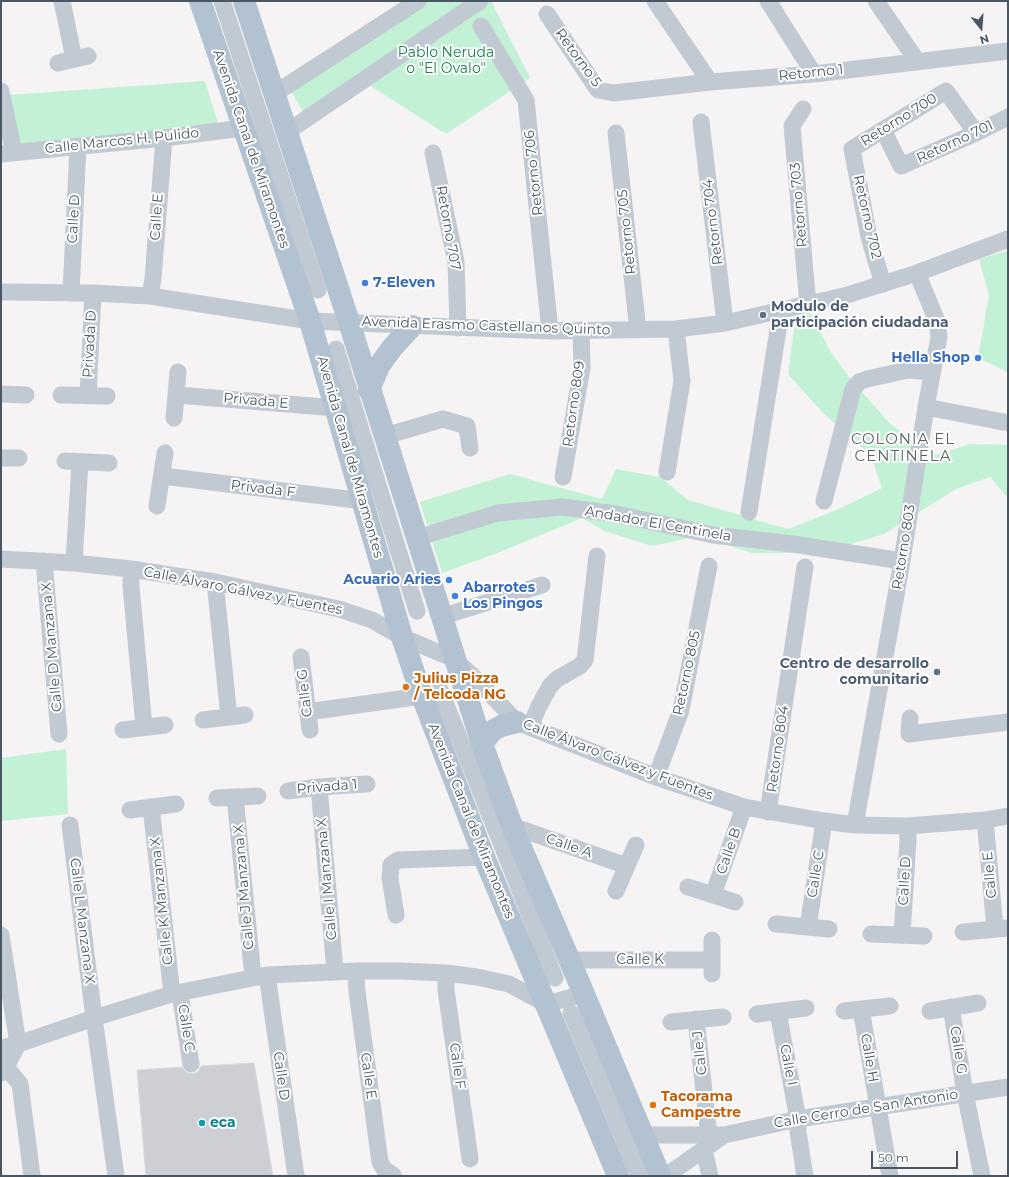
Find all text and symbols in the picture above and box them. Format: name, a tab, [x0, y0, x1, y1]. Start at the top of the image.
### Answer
north arrow	[961, 8, 1001, 48]
street label: Retorno 5	[551, 26, 605, 90]
text: N	[978, 31, 991, 47]
park label: Pablo Neruda o "El Ovalo"	[398, 45, 494, 78]
street label: Avenida Canal de Miramontes	[209, 47, 293, 251]
street label: Retorno 1	[778, 61, 844, 85]
street label: Retorno 700	[858, 90, 940, 150]
street label: Retorno 701	[914, 117, 996, 167]
street label: Calle Marcos H. Pulido	[44, 125, 200, 157]
street label: Retorno 706	[521, 129, 547, 217]
street label: Retorno 703	[787, 162, 811, 248]
street label: Retorno 702	[849, 174, 885, 260]
street label: Retorno 704	[699, 178, 727, 266]
street label: Retorno 707	[432, 184, 464, 272]
street label: Retorno 705	[614, 189, 640, 275]
street label: Calle E	[147, 193, 167, 241]
street label: Calle D	[64, 194, 84, 244]
place label: 7-Eleven	[373, 275, 435, 291]
marker: 7-Eleven	[360, 278, 370, 288]
place label: Modulo de participación ciudadana	[771, 299, 949, 332]
street label: Privada D	[80, 310, 100, 378]
marker: Modulo de participación ciudadana	[758, 310, 768, 320]
street label: Avenida Erasmo Castellanos Quinto	[361, 313, 611, 339]
place label: Hella Shop	[891, 350, 970, 366]
marker: Hella Shop	[973, 353, 983, 363]
street label: Avenida Canal de Miramontes	[313, 354, 387, 560]
street label: Retorno 809	[560, 360, 588, 448]
street label: Privada E	[223, 390, 289, 412]
district label: COLONIA EL CENTINELA	[851, 431, 955, 466]
street label: Privada F	[230, 477, 296, 501]
street label: Andador El Centinela	[583, 503, 733, 545]
street label: Retorno 803	[889, 503, 919, 591]
street label: Calle Álvaro Gálvez y Fuentes	[142, 563, 344, 619]
place label: Acuario Aries	[343, 572, 441, 588]
marker: Acuario Aries	[444, 575, 454, 585]
place label: Abarrotes Los Pingos	[463, 580, 543, 612]
street label: Calle D Manzana X	[38, 581, 66, 713]
marker: Abarrotes Los Pingos	[450, 591, 460, 601]
street label: Retorno 805	[670, 629, 704, 717]
place label: Centro de desarrollo comunitario	[780, 656, 929, 688]
marker: Centro de desarrollo comunitario	[932, 667, 942, 677]
street label: Calle G	[294, 668, 316, 718]
place label: Julius Pizza / Telcoda NG	[414, 671, 506, 704]
marker: Julius Pizza / Telcoda NG	[401, 682, 411, 692]
street label: Retorno 804	[764, 704, 792, 794]
street label: Calle Álvaro Gálvez y Fuentes	[521, 716, 715, 804]
street label: Avenida Canal de Miramontes	[424, 721, 518, 921]
street label: Privada 1	[296, 776, 358, 798]
street label: Calle I Manzana X	[313, 817, 341, 941]
street label: Calle J Manzana X	[230, 824, 258, 950]
street label: Calle B	[713, 825, 745, 877]
street label: Calle A	[544, 830, 594, 862]
street label: Calle K Manzana X	[147, 836, 177, 966]
street label: Calle C	[804, 849, 828, 899]
street label: Calle E	[980, 851, 1000, 899]
street label: Calle D	[895, 856, 915, 906]
street label: Calle L Manzana X	[66, 857, 98, 985]
street label: Calle K	[616, 952, 664, 968]
street label: Calle C	[174, 1003, 198, 1053]
street label: Calle G	[946, 1025, 970, 1075]
street label: Calle J	[689, 1030, 711, 1076]
street label: Calle H	[856, 1032, 882, 1084]
street label: Calle F	[445, 1042, 469, 1090]
street label: Calle I	[776, 1043, 800, 1087]
street label: Calle D	[269, 1050, 293, 1102]
street label: Calle E	[356, 1052, 380, 1100]
street label: Calle Cerro de San Antonio	[773, 1086, 959, 1132]
place label: Tacorama Campestre	[661, 1089, 741, 1122]
marker: Tacorama Campestre	[648, 1100, 658, 1110]
place label: eca	[210, 1115, 236, 1131]
marker: eca	[197, 1118, 207, 1128]
scale bar	[873, 1143, 960, 1169]
text: 50 m	[878, 1150, 909, 1165]

